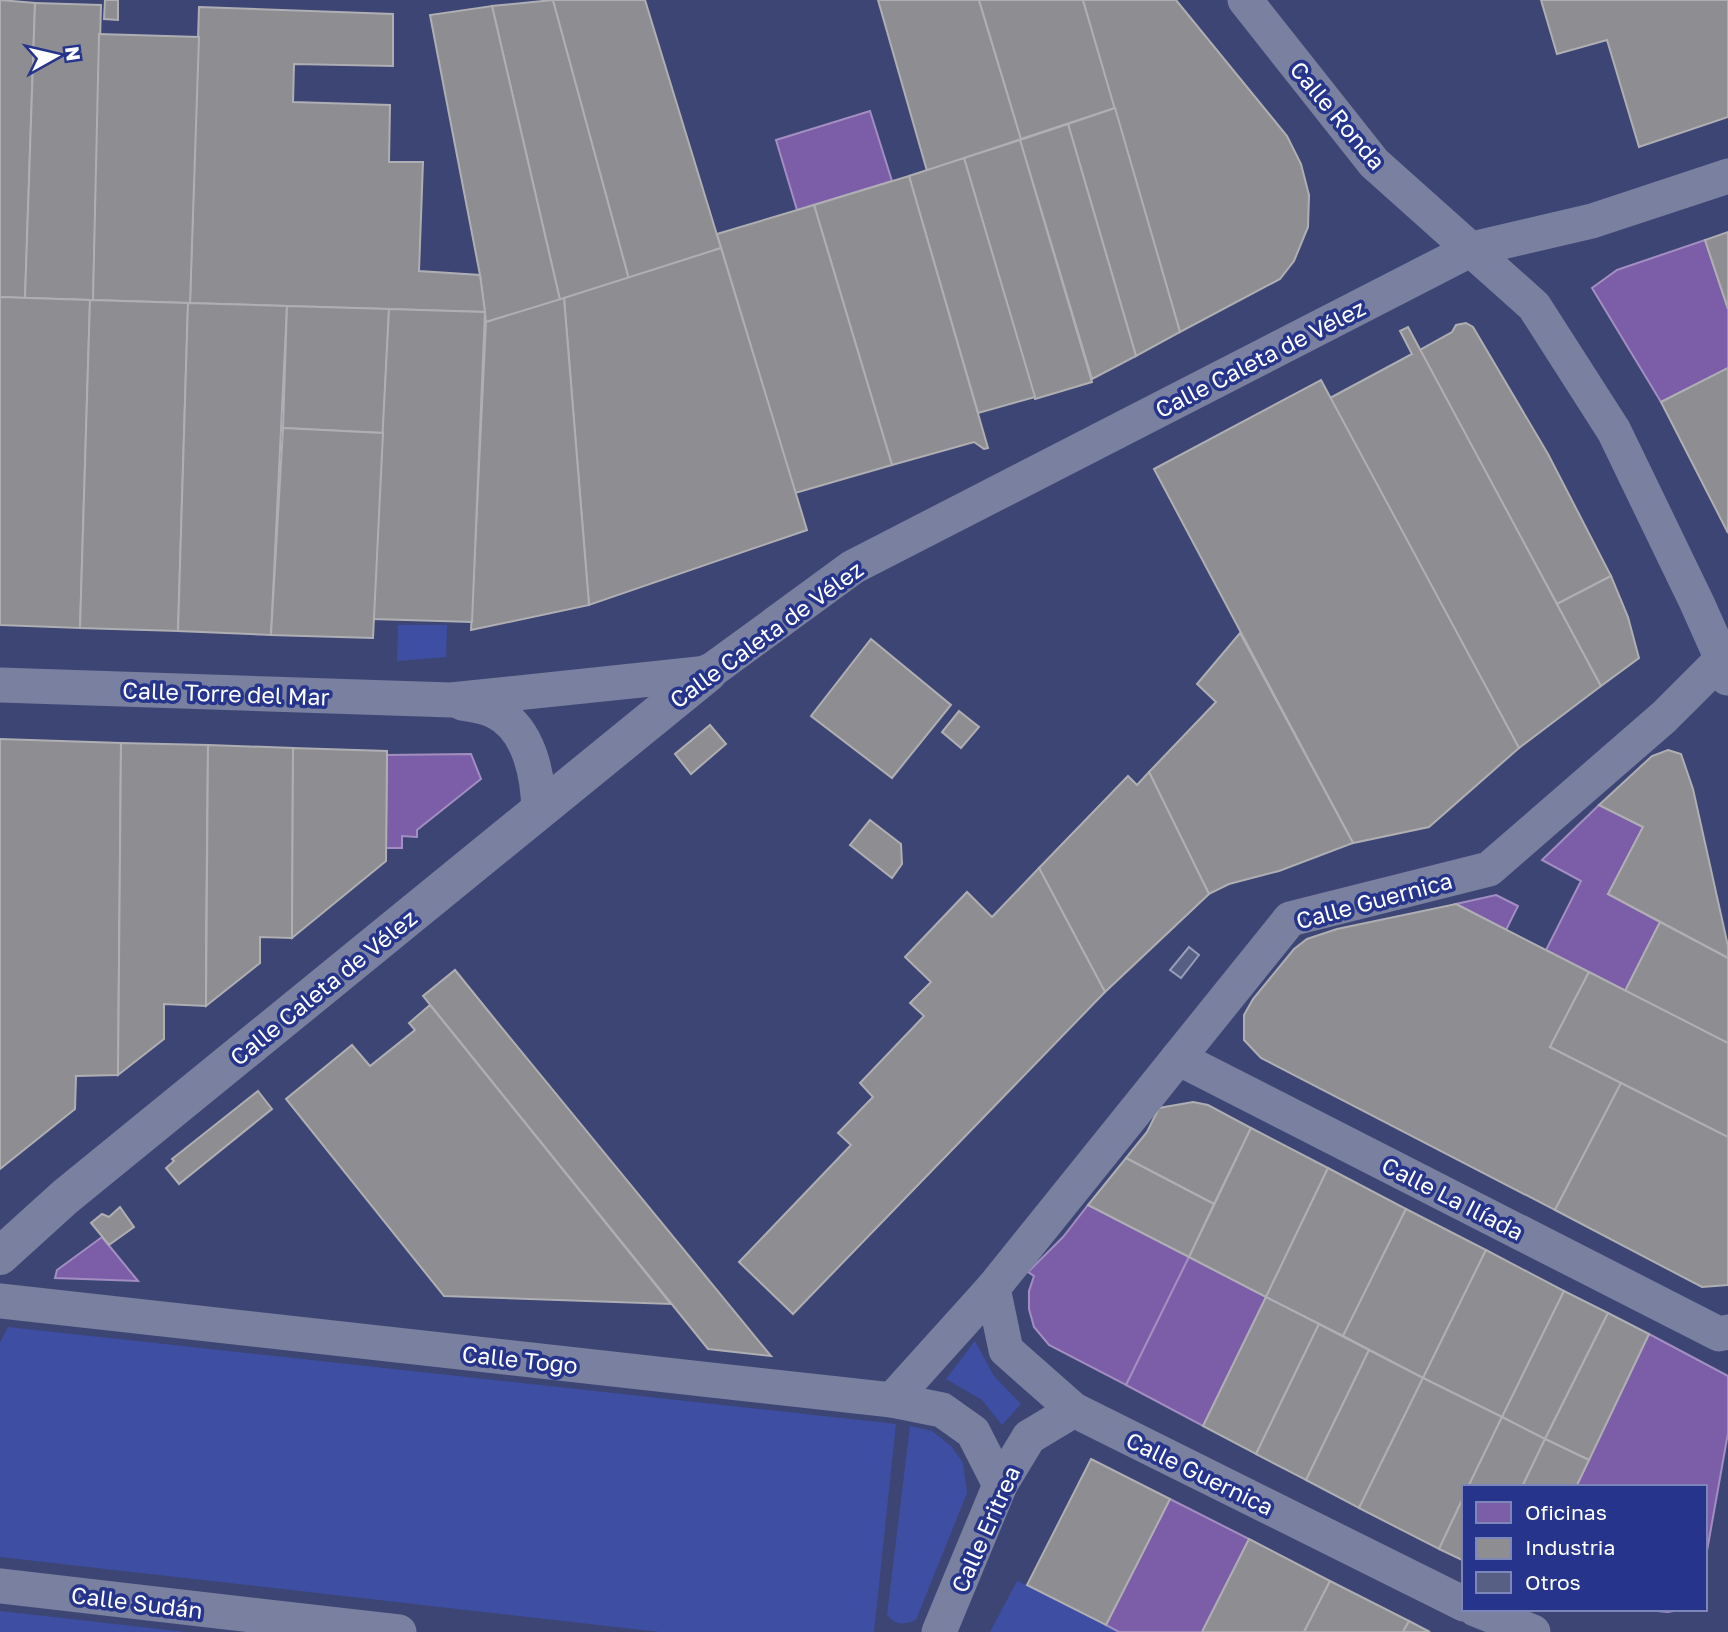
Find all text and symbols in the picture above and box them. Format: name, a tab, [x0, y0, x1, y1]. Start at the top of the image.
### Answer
north arrow	[21, 21, 91, 91]
text: N	[61, 45, 86, 62]
street label: Calle Ronda	[1285, 55, 1391, 175]
street label: Calle Caleta de Vélez	[1150, 293, 1370, 423]
street label: Calle Caleta de Vélez	[664, 554, 868, 714]
street label: Calle Torre del Mar	[122, 675, 330, 711]
street label: Calle Guernica	[1293, 866, 1455, 934]
street label: Calle Caleta de Vélez	[224, 903, 422, 1071]
street label: Calle La Ilíada	[1378, 1150, 1528, 1246]
street label: Calle Togo	[461, 1339, 579, 1379]
street label: Calle Guernica	[1122, 1425, 1278, 1521]
street label: Calle Eritrea	[945, 1461, 1025, 1597]
legend	[1462, 1485, 1707, 1611]
text: Oficinas	[1525, 1499, 1607, 1525]
text: Industria	[1525, 1534, 1615, 1560]
text: Otros	[1525, 1569, 1581, 1595]
street label: Calle Sudán	[70, 1580, 204, 1624]

